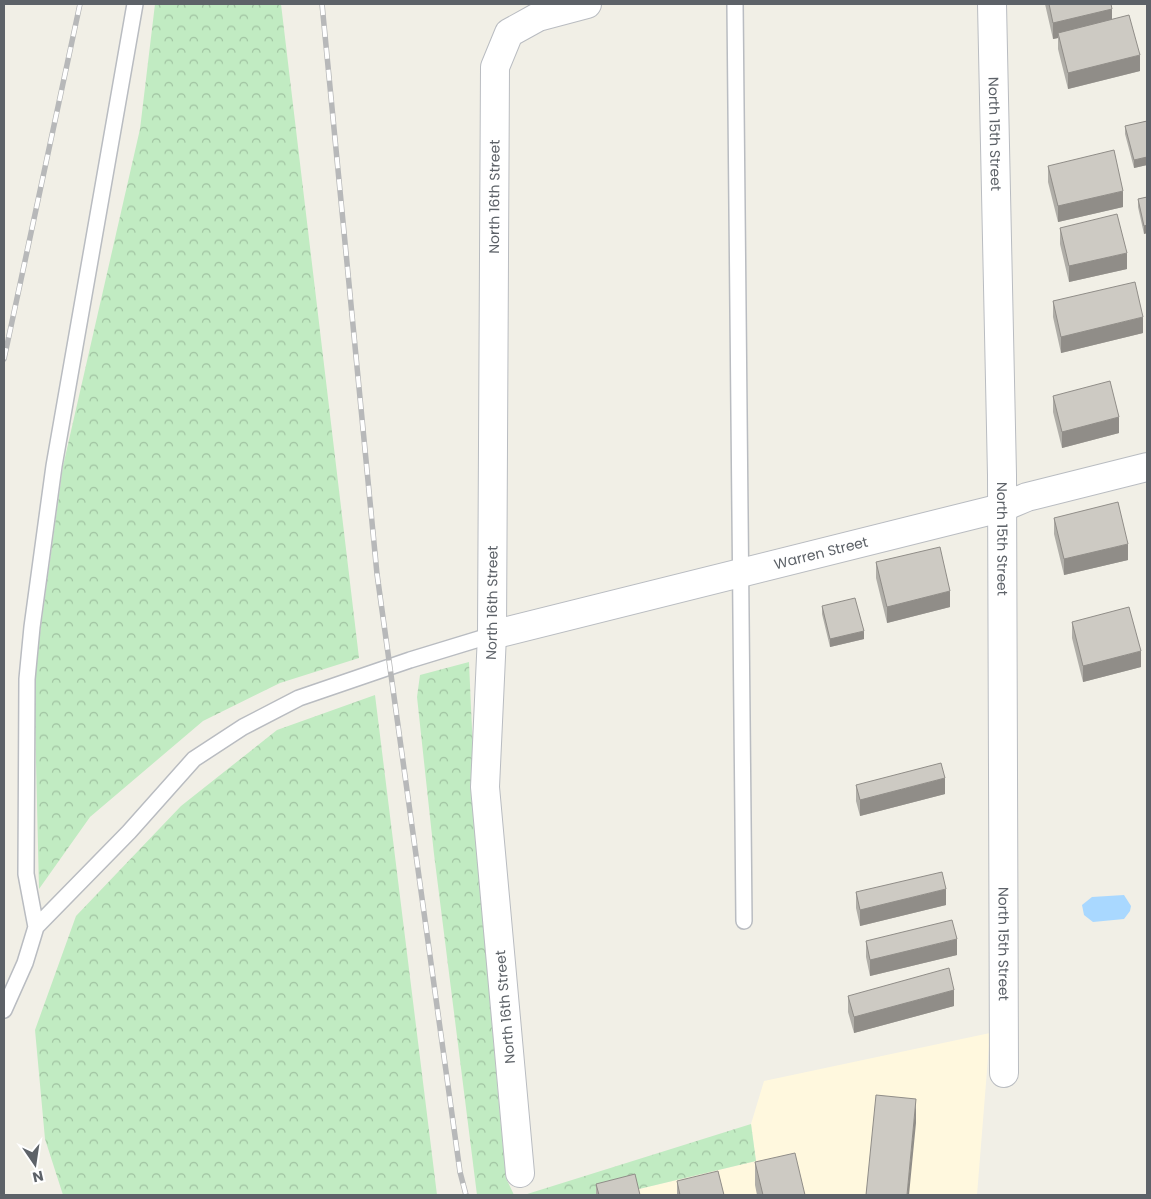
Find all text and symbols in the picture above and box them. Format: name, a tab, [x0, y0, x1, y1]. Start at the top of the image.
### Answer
street label: North 15th Street	[984, 77, 1006, 191]
street label: North 16th Street	[484, 140, 505, 254]
street label: North 15th Street	[992, 482, 1012, 596]
street label: Warren Street	[772, 532, 870, 574]
street label: North 16th Street	[481, 546, 502, 660]
street label: North 15th Street	[993, 887, 1014, 1001]
street label: North 16th Street	[490, 949, 520, 1065]
north arrow	[10, 1139, 60, 1189]
text: N	[31, 1166, 45, 1188]

